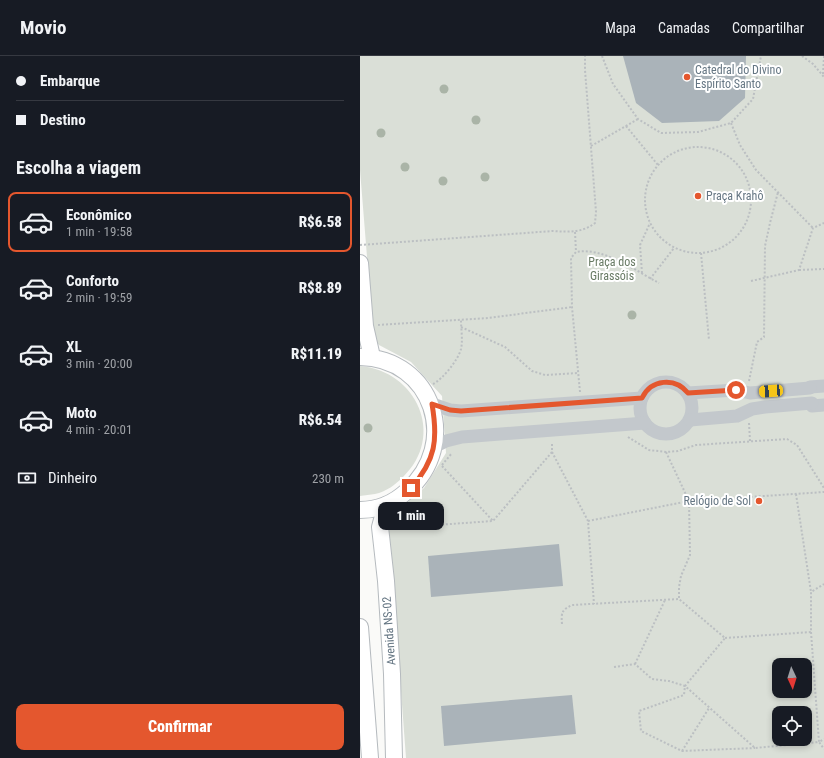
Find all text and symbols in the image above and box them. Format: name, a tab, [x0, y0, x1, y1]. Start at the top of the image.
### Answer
text: Movio	[20, 16, 67, 39]
text: Mapa	[605, 20, 636, 36]
text: Camadas	[658, 20, 710, 36]
text: Compartilhar	[732, 20, 804, 36]
place label: Catedral do Divino Espírito Santo	[695, 63, 781, 91]
text: Embarque	[40, 72, 100, 90]
marker: Catedral do Divino Espírito Santo	[682, 72, 692, 82]
text: Destino	[40, 111, 86, 129]
text: Escolha a viagem	[16, 157, 141, 178]
place label: Praça Krahô	[706, 189, 763, 203]
marker: Praça Krahô	[693, 191, 703, 201]
icon: car	[18, 204, 54, 240]
text: Econômico	[66, 206, 132, 224]
text: R$6.58	[299, 213, 342, 231]
text: 1 min · 19:58	[66, 224, 132, 239]
park label: Praça dos Girassóis	[588, 255, 636, 283]
icon: car	[18, 270, 54, 306]
text: Conforto	[66, 272, 119, 290]
text: R$8.89	[299, 279, 342, 297]
text: 2 min · 19:59	[66, 290, 132, 305]
icon: car	[18, 336, 54, 372]
text: XL	[66, 338, 82, 356]
text: R$11.19	[291, 345, 342, 363]
text: 3 min · 20:00	[66, 356, 132, 371]
route start	[727, 381, 745, 399]
car	[759, 384, 783, 398]
icon: car	[18, 402, 54, 438]
text: Moto	[66, 404, 97, 422]
text: R$6.54	[299, 411, 342, 429]
text: 4 min · 20:01	[66, 422, 132, 437]
icon: cash	[16, 467, 38, 489]
text: Dinheiro	[48, 469, 97, 487]
text: 230 m	[312, 471, 344, 486]
route end	[402, 479, 420, 497]
place label: Relógio de Sol	[683, 494, 751, 508]
marker: Relógio de Sol	[754, 496, 764, 506]
callout: 1 min	[378, 502, 444, 530]
text: 1 min	[397, 508, 425, 523]
street label: Avenida NS-02	[380, 596, 398, 666]
north arrow	[772, 658, 812, 698]
map controls	[772, 658, 812, 746]
button: Confirmar	[16, 704, 344, 750]
button: locate	[772, 706, 812, 746]

